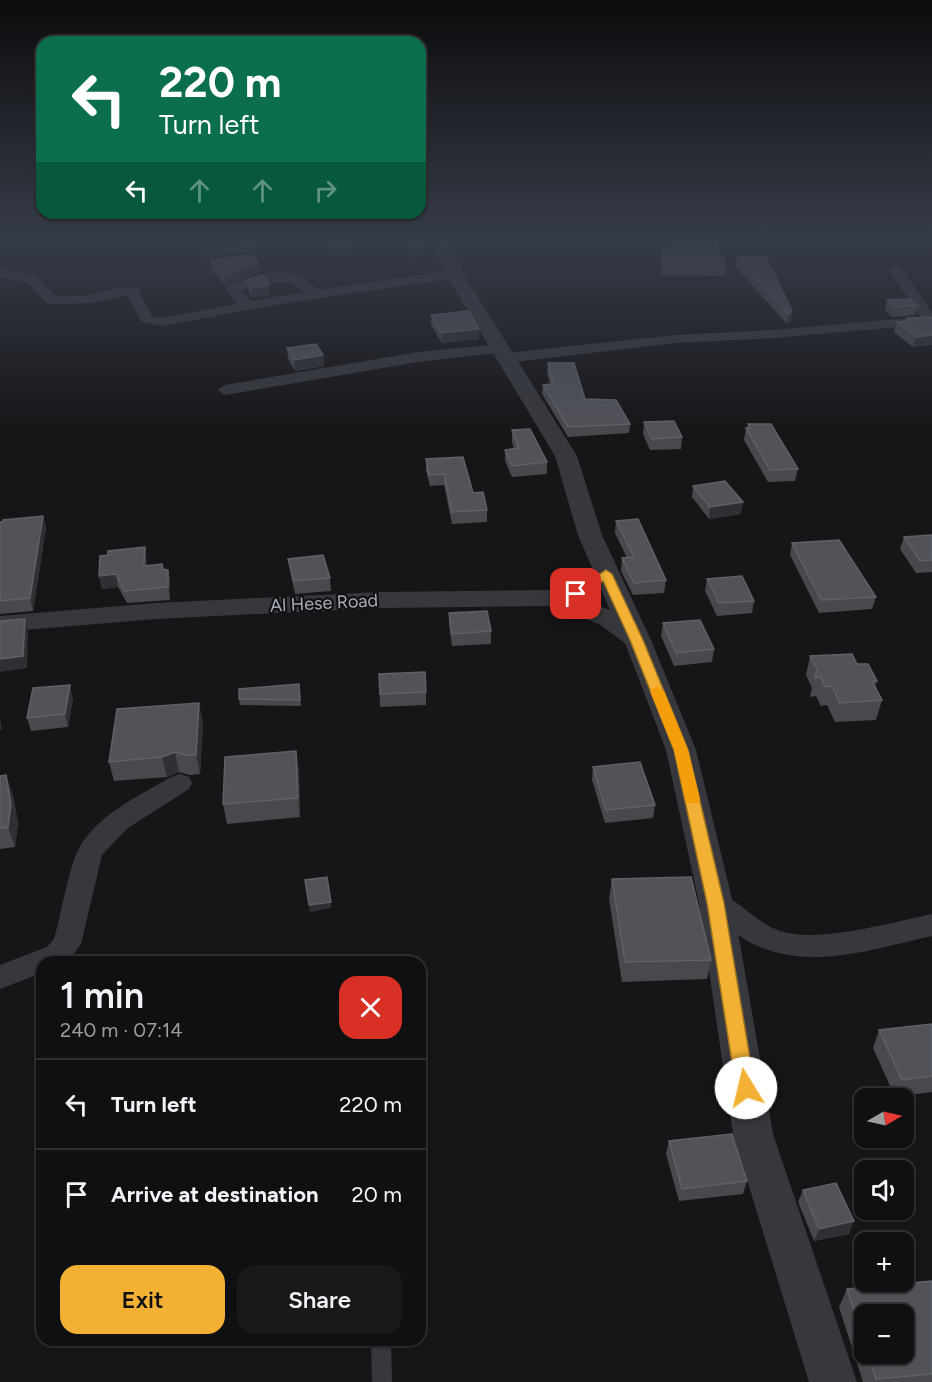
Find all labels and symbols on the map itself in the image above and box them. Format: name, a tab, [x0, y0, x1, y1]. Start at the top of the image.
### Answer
pin	[550, 568, 601, 619]
street label: Al Hese Road	[269, 589, 379, 617]
position arrow	[714, 1056, 778, 1120]
north arrow	[854, 1088, 914, 1148]

